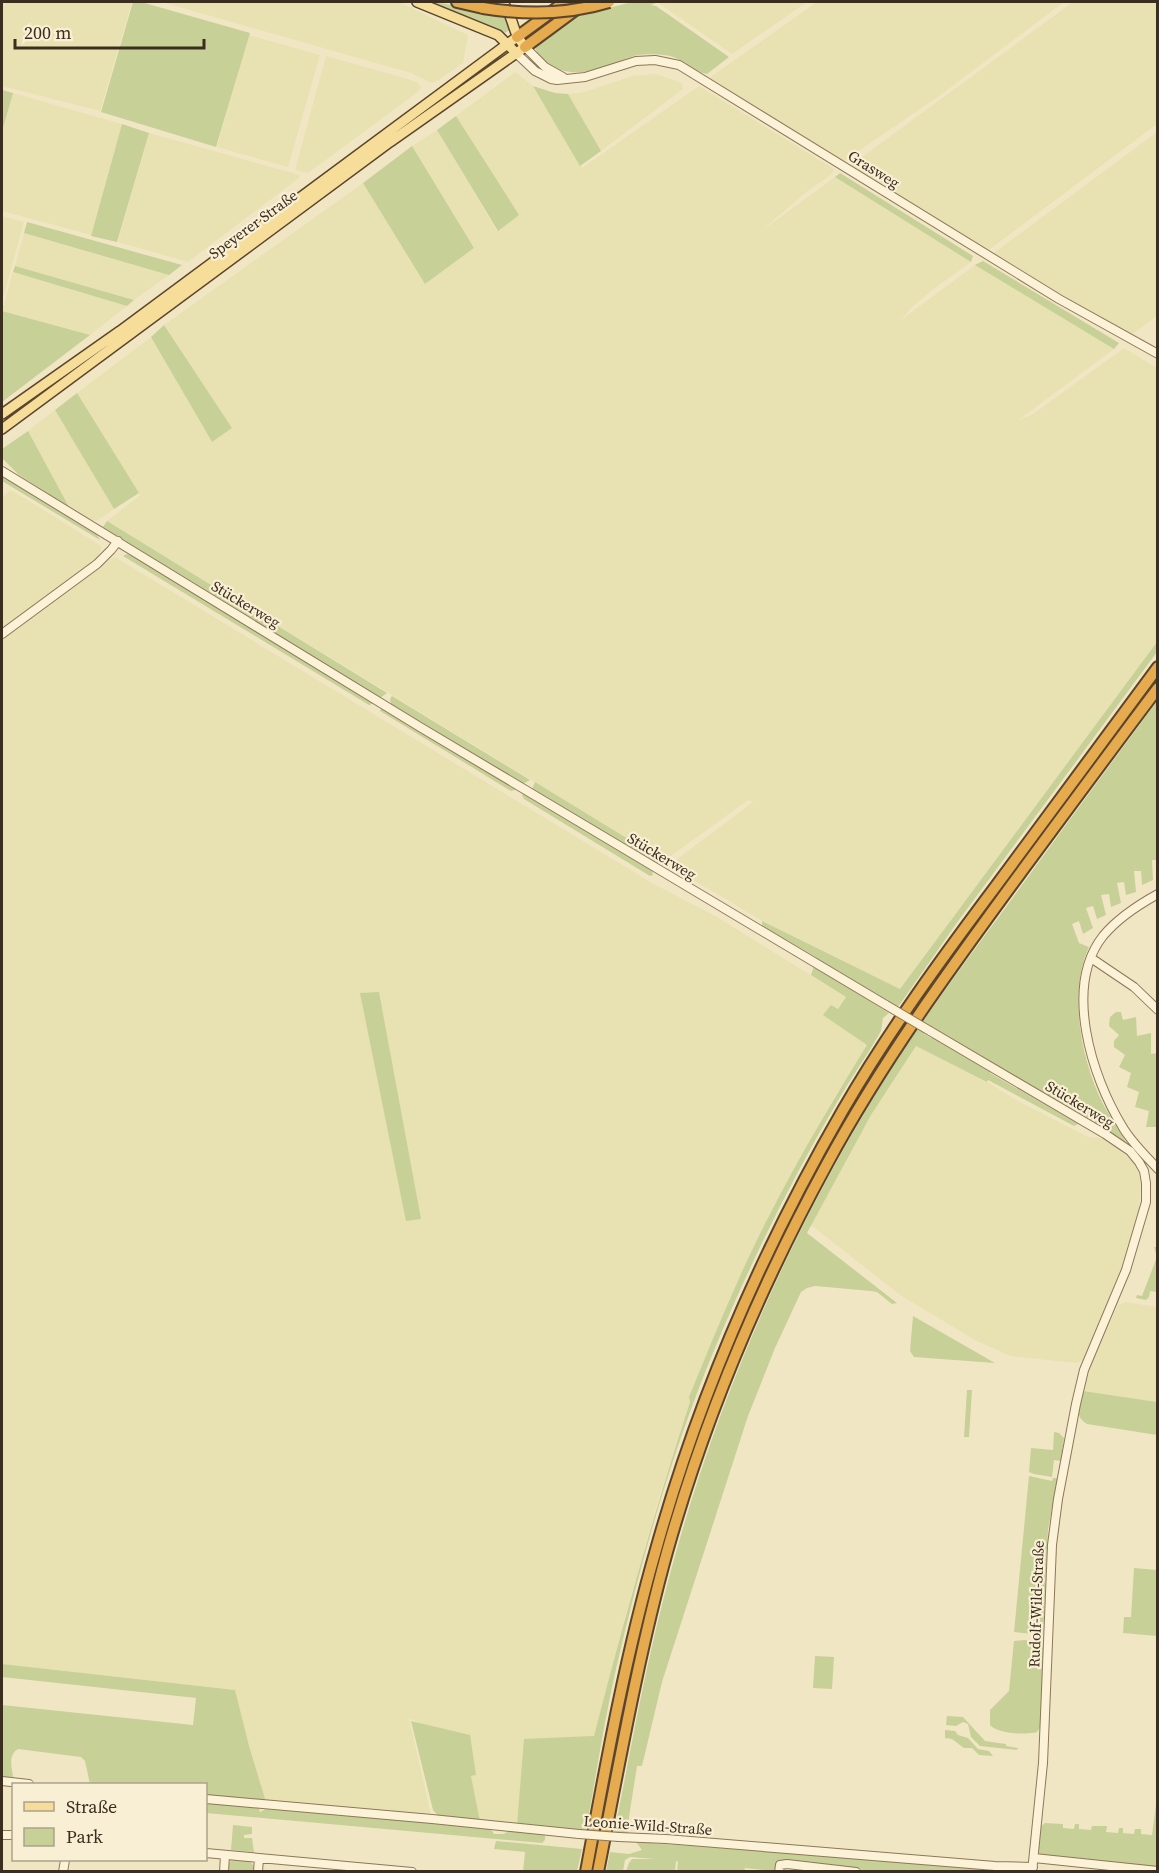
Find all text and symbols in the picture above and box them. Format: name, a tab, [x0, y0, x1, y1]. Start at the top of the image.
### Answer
scale bar	[15, 12, 204, 50]
text: 200 m	[24, 20, 71, 45]
street label: Grasweg	[844, 145, 904, 193]
street label: Speyerer Straße	[204, 184, 302, 263]
street label: Stückerweg	[208, 575, 285, 633]
street label: Stückerweg	[624, 827, 701, 885]
street label: Stückerweg	[1042, 1075, 1119, 1133]
street label: Rudolf-Wild-Straße	[1023, 1540, 1049, 1668]
legend	[12, 1783, 207, 1861]
text: Straße	[66, 1794, 117, 1819]
street label: Leonie-Wild-Straße	[583, 1810, 713, 1840]
text: Park	[66, 1824, 103, 1849]

